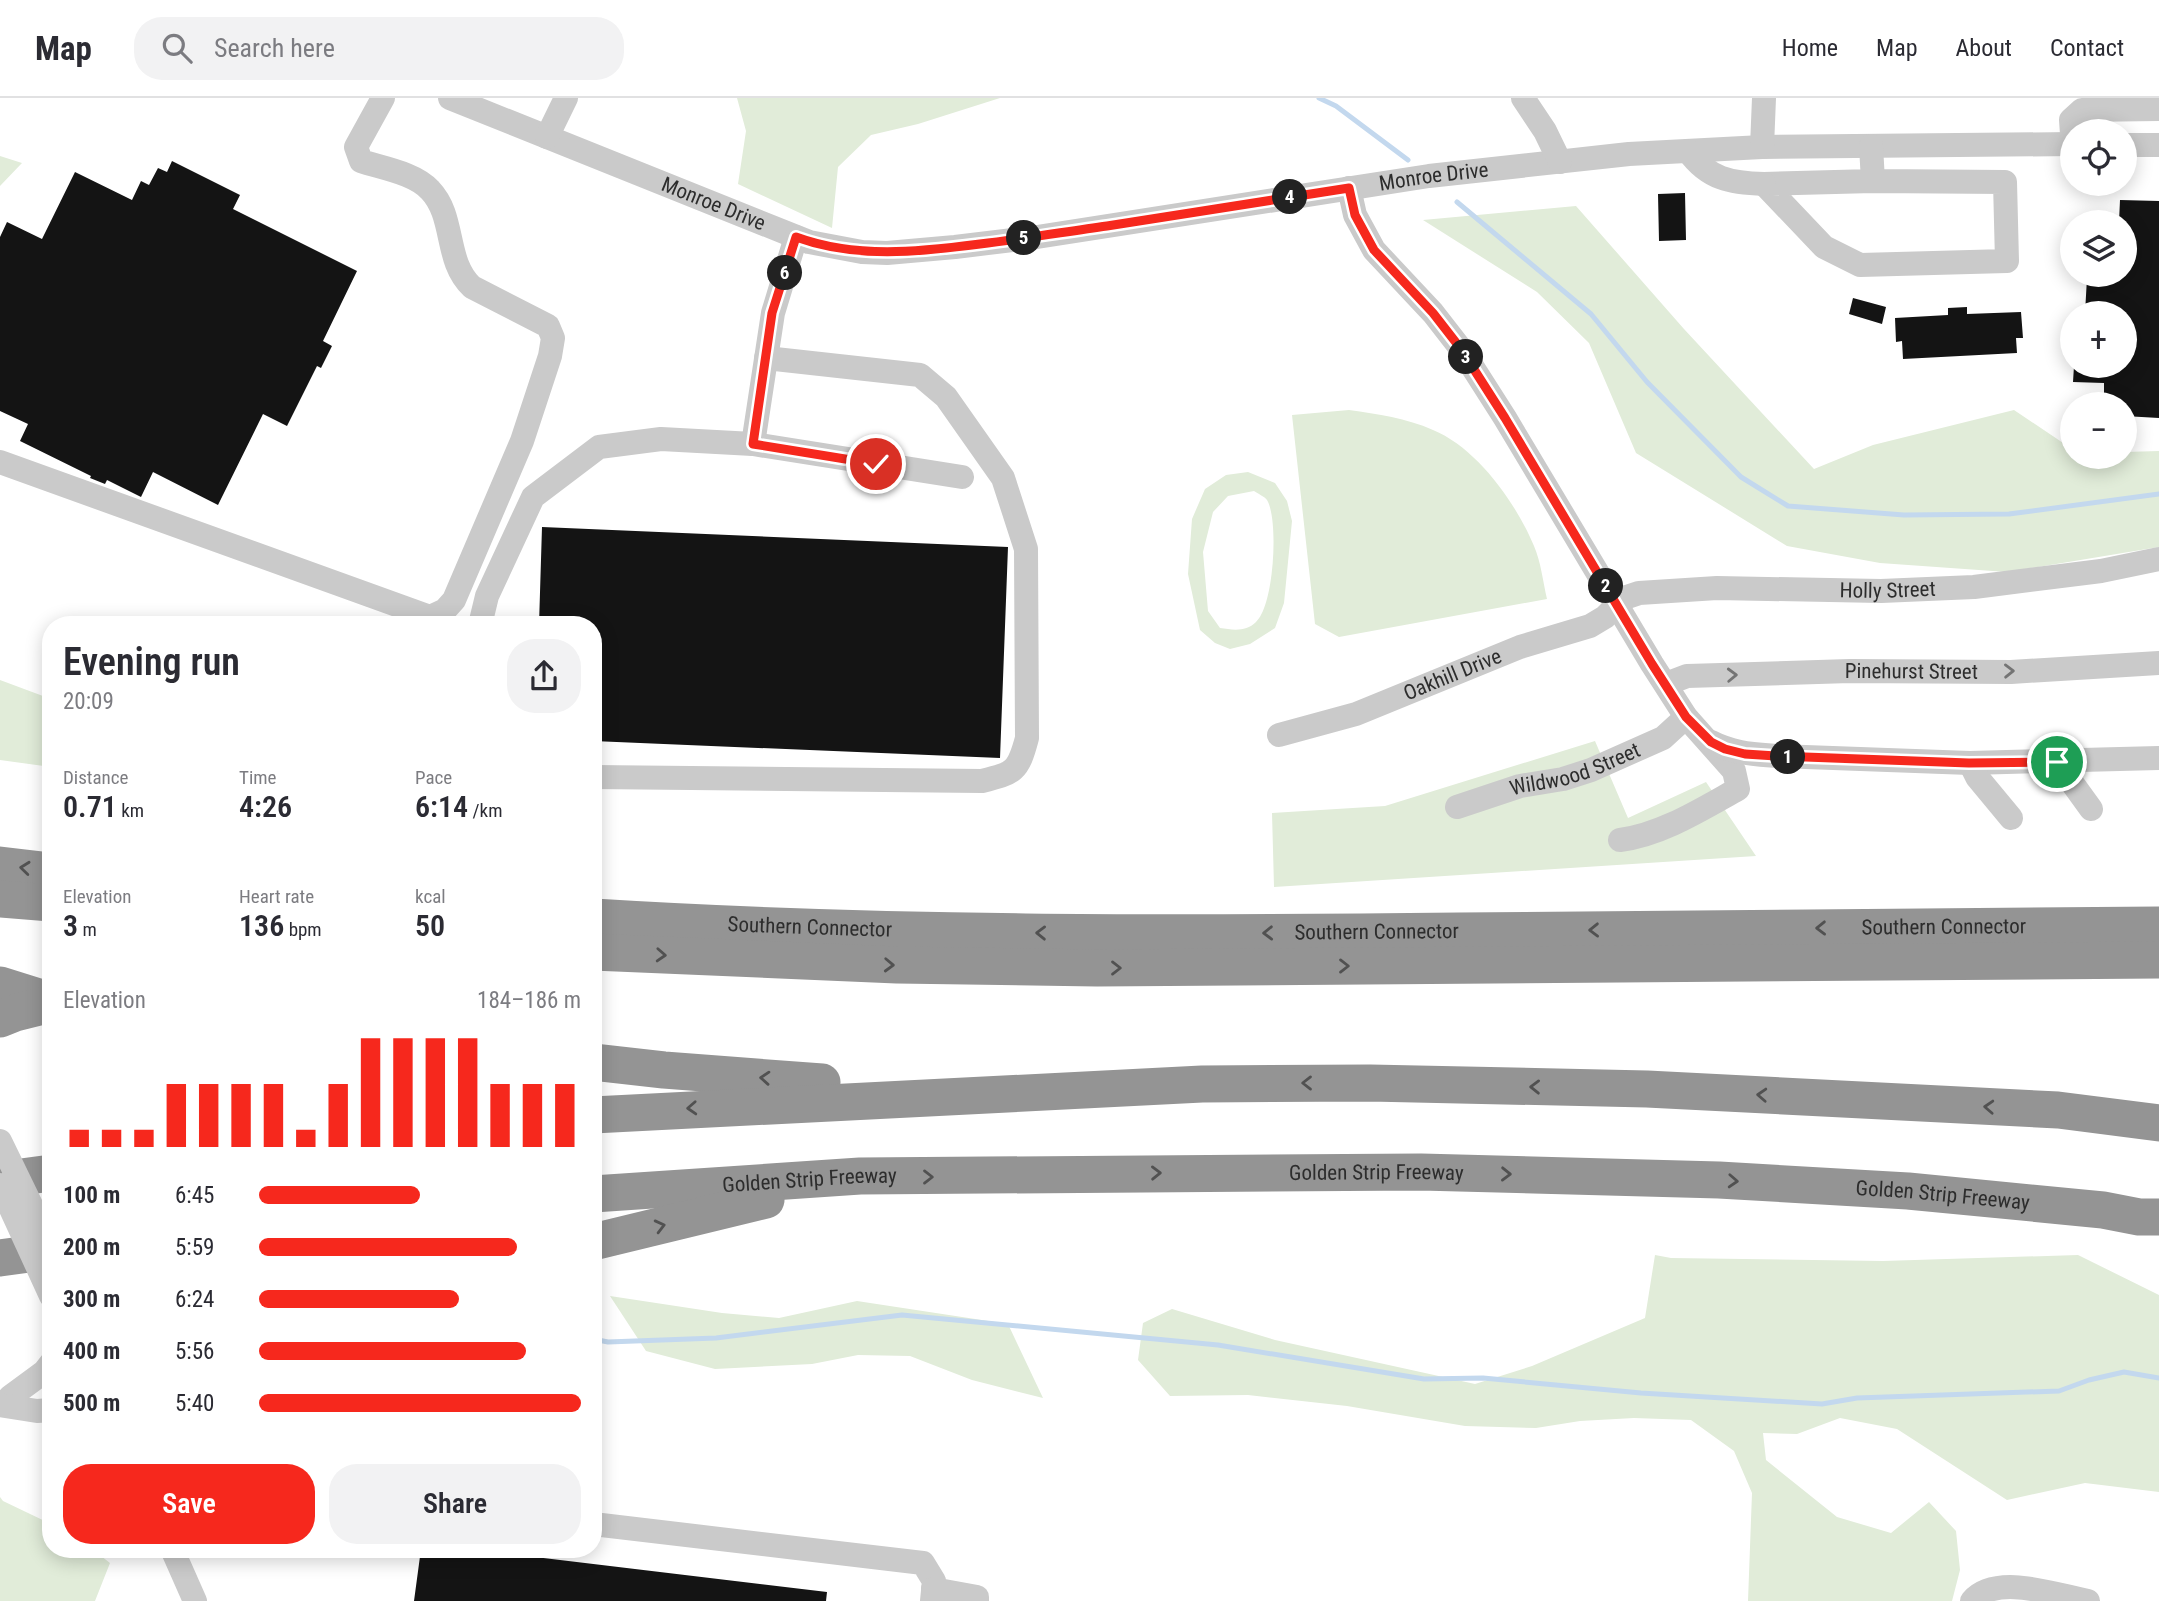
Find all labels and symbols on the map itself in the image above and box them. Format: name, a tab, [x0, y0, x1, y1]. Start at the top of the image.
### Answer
street label: Monroe Drive	[1377, 158, 1490, 196]
street label: Monroe Drive	[658, 172, 769, 235]
pin: 4	[1272, 180, 1308, 214]
pin: 5	[1006, 220, 1042, 256]
pin: 6	[768, 256, 802, 290]
pin: 3	[1448, 340, 1484, 374]
pin	[846, 434, 906, 494]
pin: 2	[1588, 568, 1624, 603]
street label: Holly Street	[1839, 577, 1936, 603]
street label: Oakhill Drive	[1400, 644, 1505, 705]
street label: Pinehurst Street	[1845, 659, 1978, 684]
one-way arrow	[2004, 664, 2015, 679]
one-way arrow	[1727, 667, 1738, 682]
pin	[2027, 732, 2087, 792]
street label: Wildwood Street	[1507, 738, 1644, 801]
pin: 1	[1770, 740, 1806, 774]
one-way arrow	[20, 861, 31, 876]
street label: Southern Connector	[727, 912, 892, 942]
street label: Southern Connector	[1861, 914, 2026, 940]
street label: Southern Connector	[1294, 919, 1459, 944]
one-way arrow	[1816, 920, 1826, 936]
one-way arrow	[1588, 922, 1599, 938]
one-way arrow	[1035, 925, 1046, 940]
one-way arrow	[1263, 925, 1273, 941]
one-way arrow	[656, 948, 667, 963]
one-way arrow	[883, 957, 894, 972]
one-way arrow	[1339, 958, 1349, 974]
one-way arrow	[1111, 960, 1122, 976]
one-way arrow	[760, 1071, 771, 1086]
one-way arrow	[1302, 1075, 1312, 1091]
one-way arrow	[1529, 1079, 1540, 1095]
one-way arrow	[1756, 1088, 1767, 1103]
one-way arrow	[1984, 1099, 1995, 1114]
one-way arrow	[686, 1101, 697, 1116]
street label: Golden Strip Freeway	[1289, 1160, 1464, 1185]
street label: Golden Strip Freeway	[722, 1164, 897, 1197]
one-way arrow	[1151, 1165, 1161, 1181]
one-way arrow	[1501, 1166, 1511, 1182]
one-way arrow	[923, 1169, 934, 1185]
one-way arrow	[1728, 1173, 1739, 1188]
street label: Golden Strip Freeway	[1855, 1176, 2031, 1215]
one-way arrow	[653, 1220, 665, 1234]

